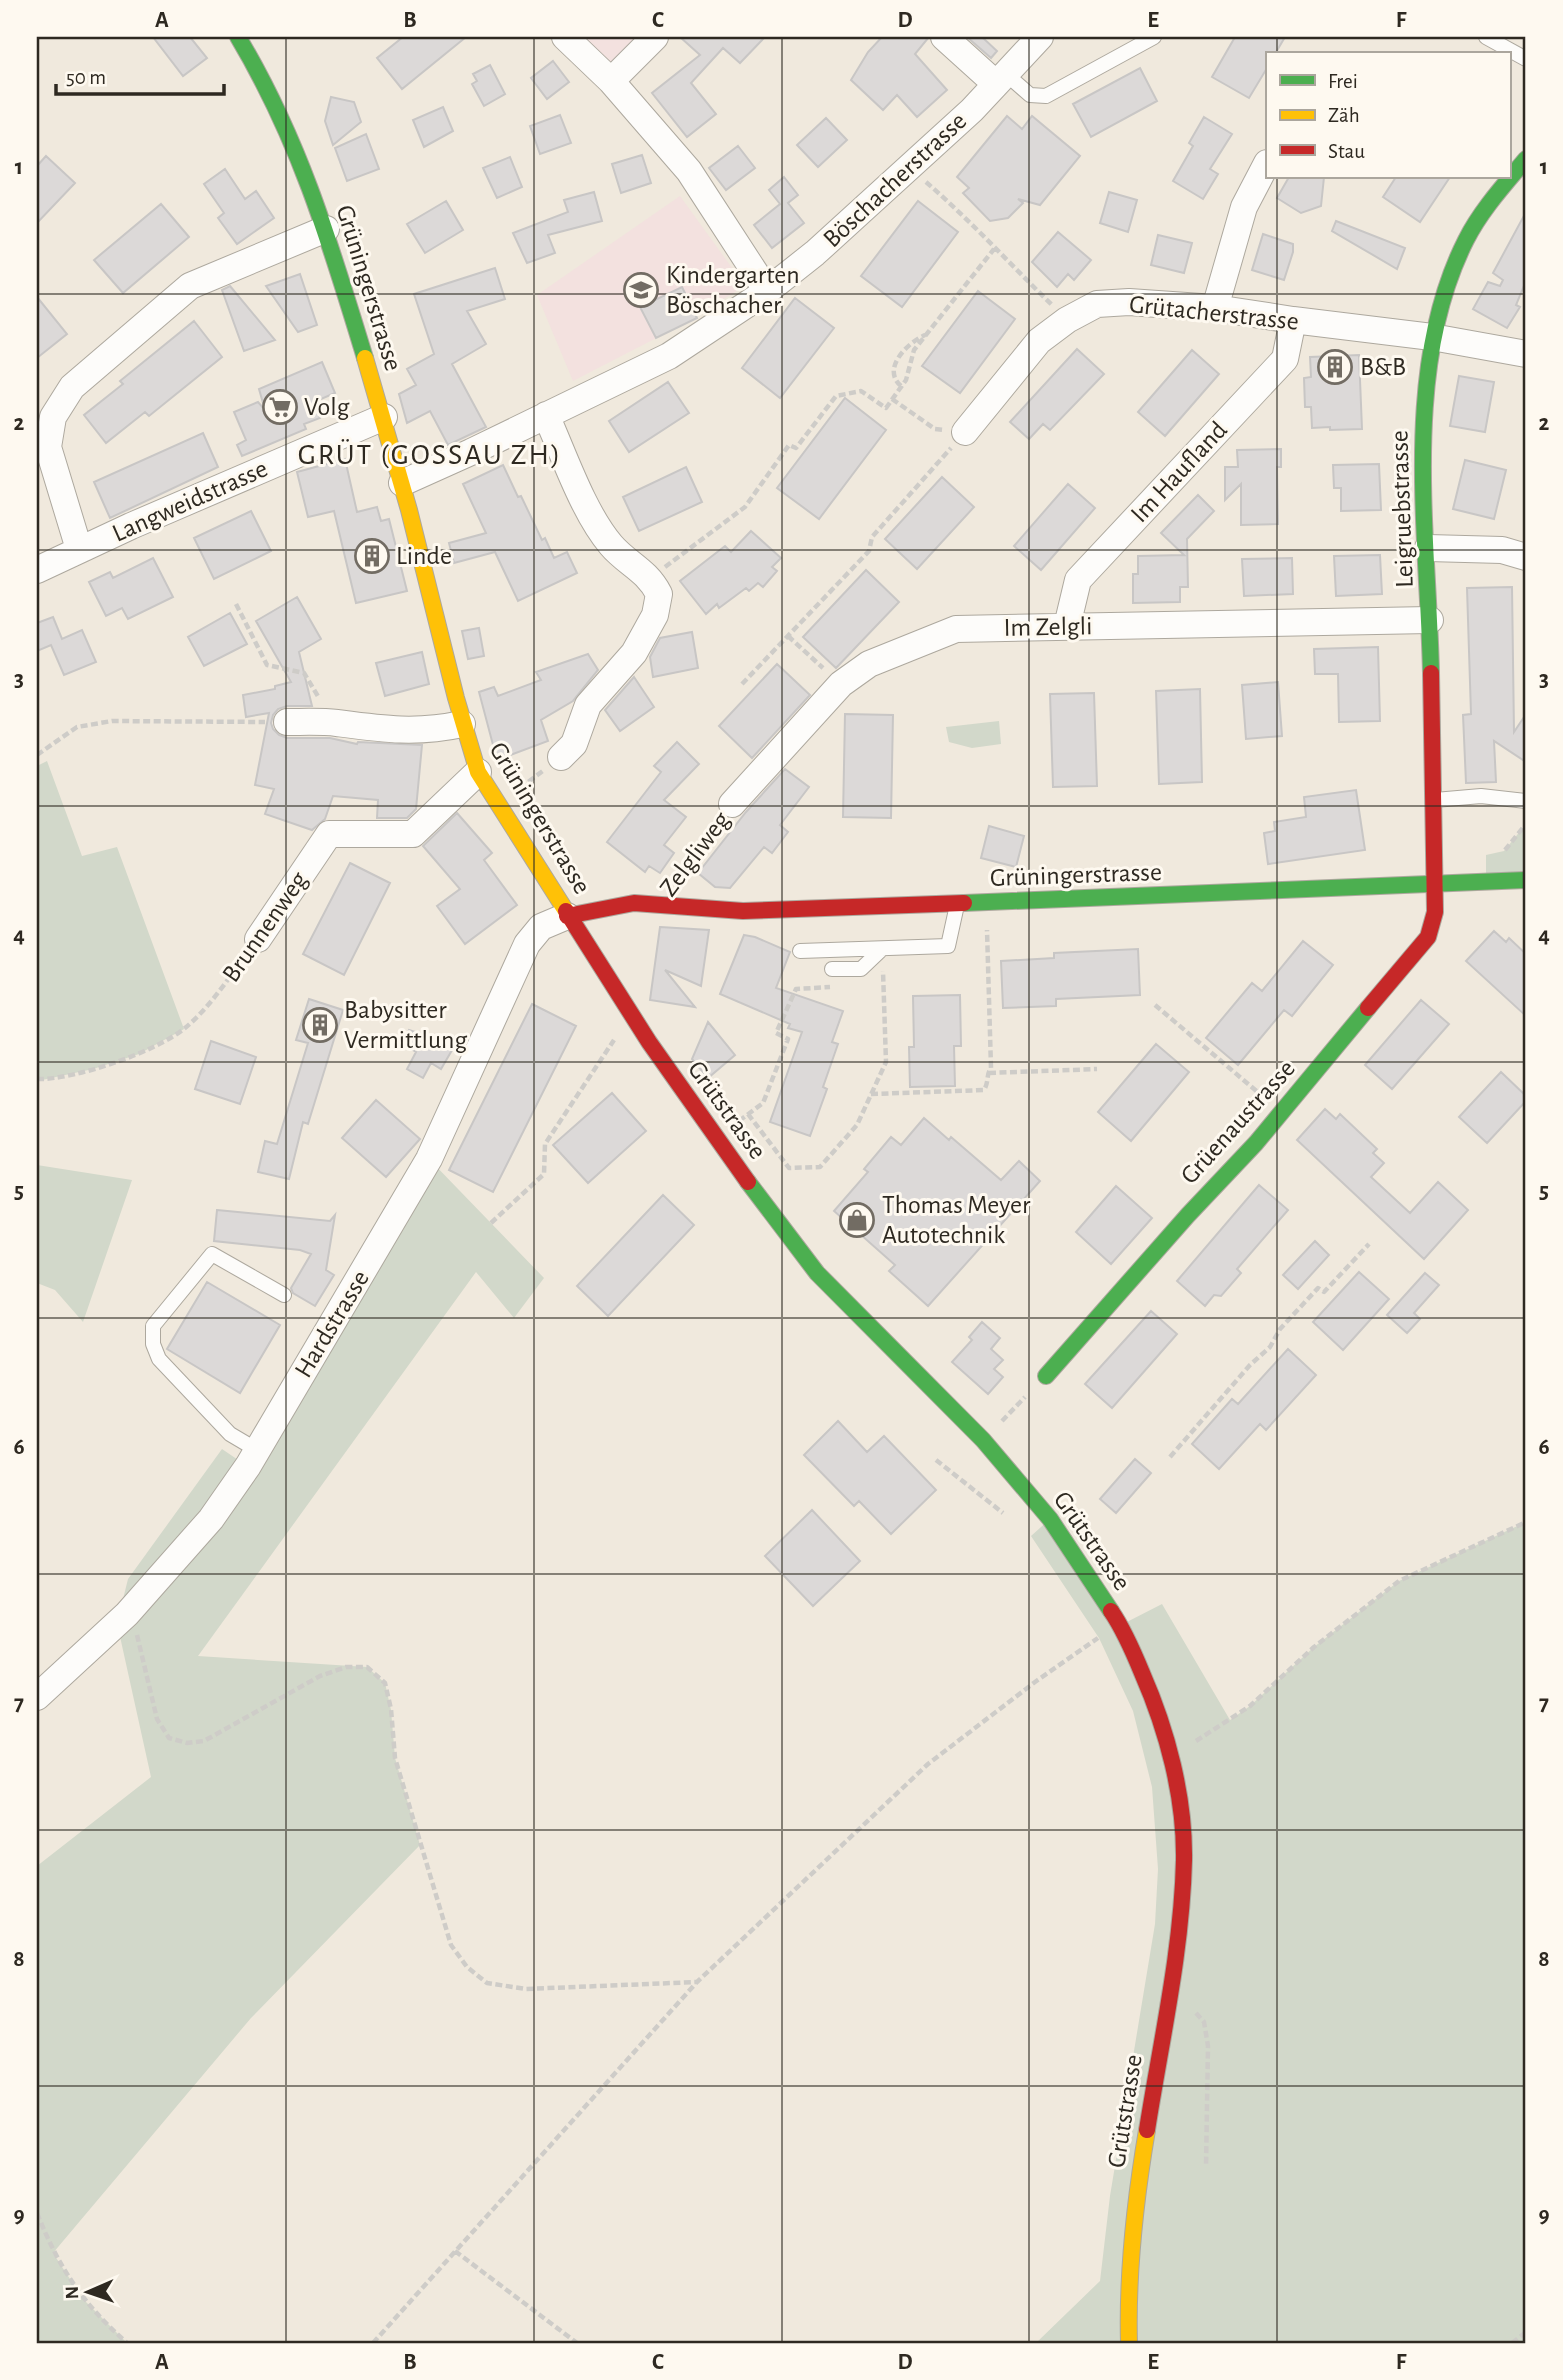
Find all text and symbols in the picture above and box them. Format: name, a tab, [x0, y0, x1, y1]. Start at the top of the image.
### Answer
text: A	[155, 9, 169, 32]
text: B	[403, 9, 417, 32]
text: C	[652, 9, 664, 32]
text: D	[897, 9, 913, 32]
text: E	[1147, 9, 1159, 32]
text: F	[1396, 9, 1407, 32]
scale bar	[56, 52, 224, 96]
legend	[1266, 52, 1510, 178]
text: 50 m	[66, 67, 106, 88]
text: Frei	[1328, 71, 1358, 92]
text: Zäh	[1328, 105, 1360, 126]
street label: Böschacherstrasse	[819, 107, 971, 253]
text: Stau	[1328, 141, 1365, 162]
text: 1	[15, 156, 23, 179]
text: 1	[1540, 156, 1548, 179]
street label: Grüningerstrasse	[331, 202, 407, 374]
place label: Kindergarten Böschacher	[666, 262, 800, 318]
school or university icon: Kindergarten Böschacher	[622, 271, 660, 309]
street label: Grütacherstrasse	[1128, 291, 1300, 335]
building icon: B&B	[1316, 348, 1354, 386]
place label: B&B	[1360, 354, 1406, 380]
supermarket icon: Volg	[261, 388, 299, 426]
place label: Volg	[304, 394, 350, 420]
text: 2	[14, 412, 25, 435]
text: 2	[1539, 412, 1550, 435]
street label: Im Haufland	[1126, 417, 1232, 527]
street label: Leigruebstrasse	[1386, 430, 1418, 588]
district label: GRÜT (GOSSAU ZH)	[298, 439, 562, 470]
street label: Langweidstrasse	[109, 455, 271, 547]
building icon: Linde	[353, 537, 391, 575]
place label: Linde	[396, 543, 452, 569]
street label: Im Zelgli	[1003, 613, 1093, 641]
text: 3	[14, 668, 24, 691]
text: 3	[1539, 668, 1549, 691]
street label: Grüningerstrasse	[485, 738, 595, 898]
street label: Zelgliweg	[655, 807, 735, 901]
street label: Grüningerstrasse	[990, 859, 1162, 891]
street label: Brunnenweg	[218, 867, 313, 987]
text: 4	[13, 924, 25, 947]
text: 4	[1538, 924, 1550, 947]
place label: Babysitter Vermittlung	[344, 997, 467, 1053]
building icon: Babysitter Vermittlung	[301, 1006, 339, 1044]
street label: Grüenaustrasse	[1176, 1055, 1300, 1189]
street label: Grütstrasse	[683, 1056, 771, 1164]
text: 5	[14, 1180, 24, 1203]
text: 5	[1539, 1180, 1549, 1203]
place label: Thomas Meyer Autotechnik	[882, 1192, 1031, 1248]
shop icon: Thomas Meyer Autotechnik	[838, 1201, 876, 1239]
street label: Hardstrasse	[290, 1266, 374, 1382]
text: 6	[13, 1436, 25, 1459]
text: 6	[1538, 1436, 1550, 1459]
street label: Grütstrasse	[1049, 1487, 1135, 1595]
text: 7	[14, 1692, 24, 1715]
text: 7	[1539, 1692, 1549, 1715]
text: 8	[13, 1948, 25, 1971]
text: 8	[1538, 1948, 1550, 1971]
street label: Grütstrasse	[1103, 2053, 1147, 2169]
text: 9	[13, 2204, 25, 2227]
text: 9	[1538, 2204, 1550, 2227]
north arrow	[52, 2258, 122, 2328]
text: N	[63, 2286, 82, 2299]
text: A	[155, 2351, 169, 2374]
text: B	[403, 2351, 417, 2374]
text: C	[652, 2351, 664, 2374]
text: D	[897, 2351, 913, 2374]
text: E	[1147, 2351, 1159, 2374]
text: F	[1396, 2351, 1407, 2374]

